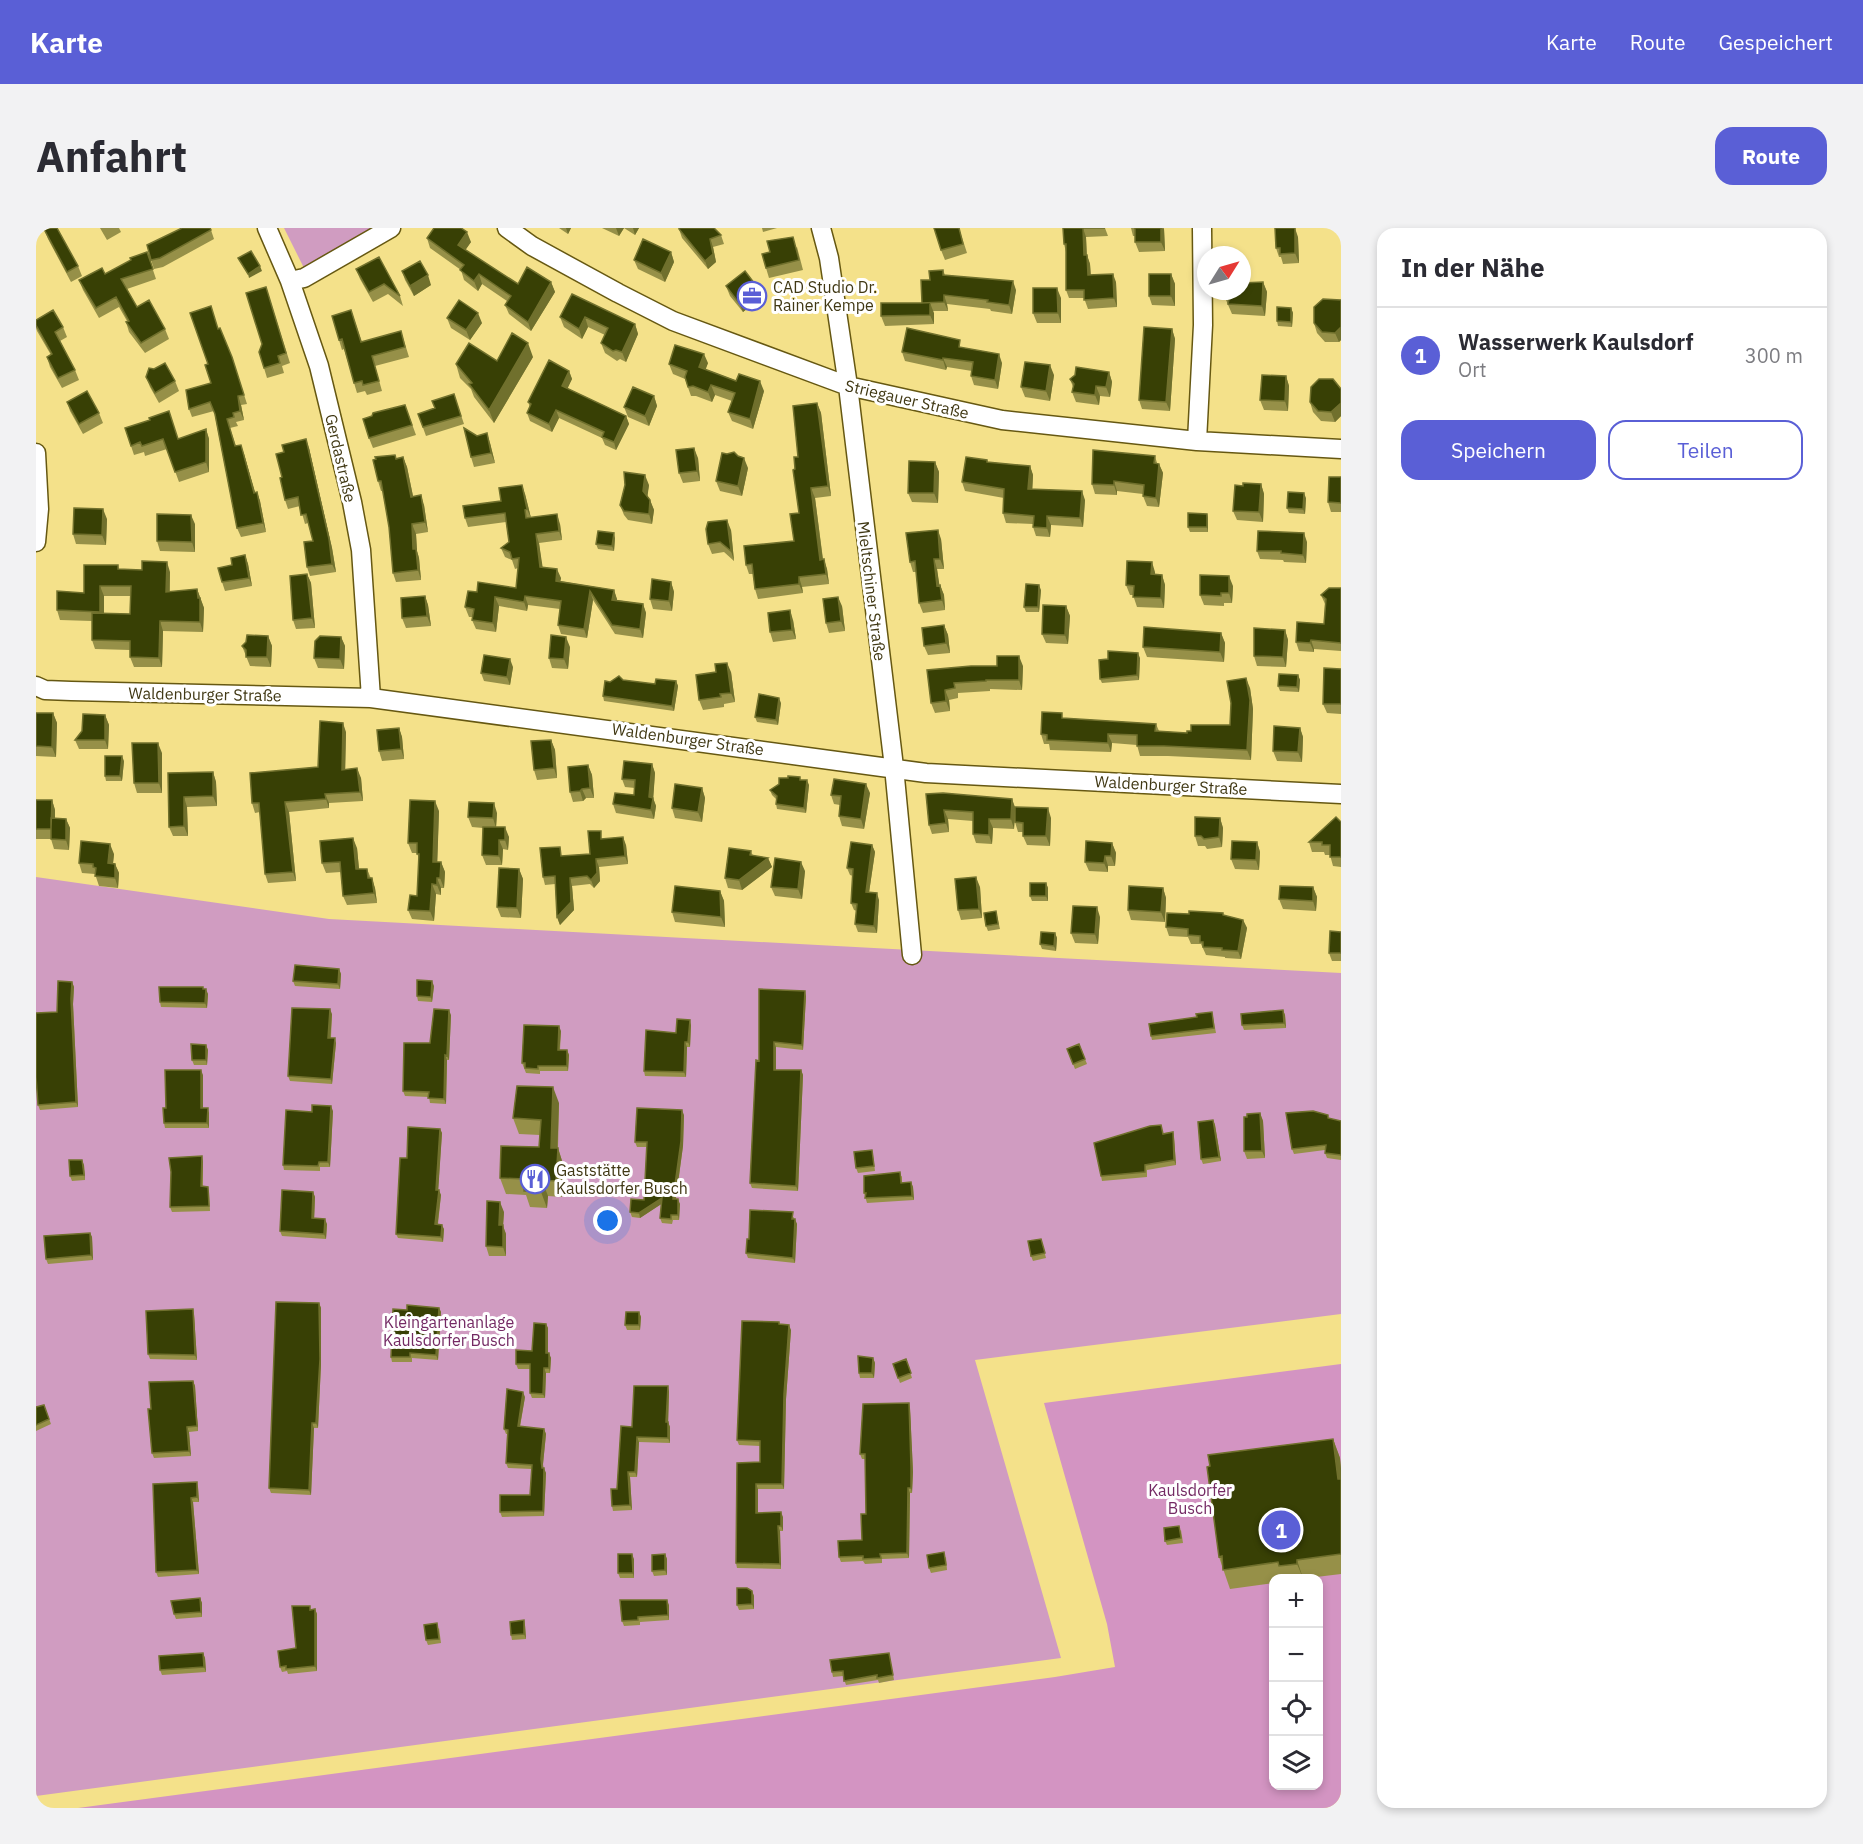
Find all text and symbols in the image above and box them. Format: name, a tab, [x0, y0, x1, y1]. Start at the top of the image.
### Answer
text: Karte	[30, 24, 103, 61]
text: Karte	[1546, 28, 1597, 56]
text: Route	[1630, 28, 1686, 56]
text: Gespeichert	[1719, 28, 1833, 56]
button: Route	[1715, 127, 1827, 185]
text: Anfahrt	[36, 129, 187, 184]
north arrow	[1197, 246, 1251, 300]
text: In der Nähe	[1401, 250, 1545, 284]
place label: CAD Studio Dr. Rainer Kempe	[773, 277, 877, 315]
office icon: CAD Studio Dr. Rainer Kempe	[736, 280, 768, 312]
text: Wasserwerk Kaulsdorf	[1458, 327, 1693, 356]
text: 1	[1415, 342, 1427, 369]
text: 300 m	[1745, 342, 1803, 369]
text: Ort	[1458, 356, 1487, 383]
street label: Striegauer Straße	[843, 375, 971, 423]
street label: Gerdastraße	[321, 412, 361, 504]
button: Speichern	[1401, 420, 1596, 480]
button: Teilen	[1608, 420, 1803, 480]
street label: Mieltschiner Straße	[854, 520, 891, 662]
street label: Waldenburger Straße	[128, 683, 282, 705]
street label: Waldenburger Straße	[611, 718, 765, 760]
street label: Waldenburger Straße	[1094, 771, 1248, 799]
place label: Gaststätte Kaulsdorfer Busch	[556, 1160, 688, 1198]
restaurant icon: Gaststätte Kaulsdorfer Busch	[519, 1163, 551, 1195]
your location	[593, 1206, 622, 1235]
park label: Kleingartenanlage Kaulsdorfer Busch	[383, 1312, 515, 1350]
park label: Kaulsdorfer Busch	[1148, 1480, 1232, 1518]
pin: 1	[1262, 1508, 1300, 1552]
map controls	[1269, 1574, 1323, 1790]
button: +	[1269, 1574, 1323, 1628]
button: −	[1269, 1628, 1323, 1682]
button: locate	[1269, 1682, 1323, 1736]
button: layers	[1269, 1736, 1323, 1790]

